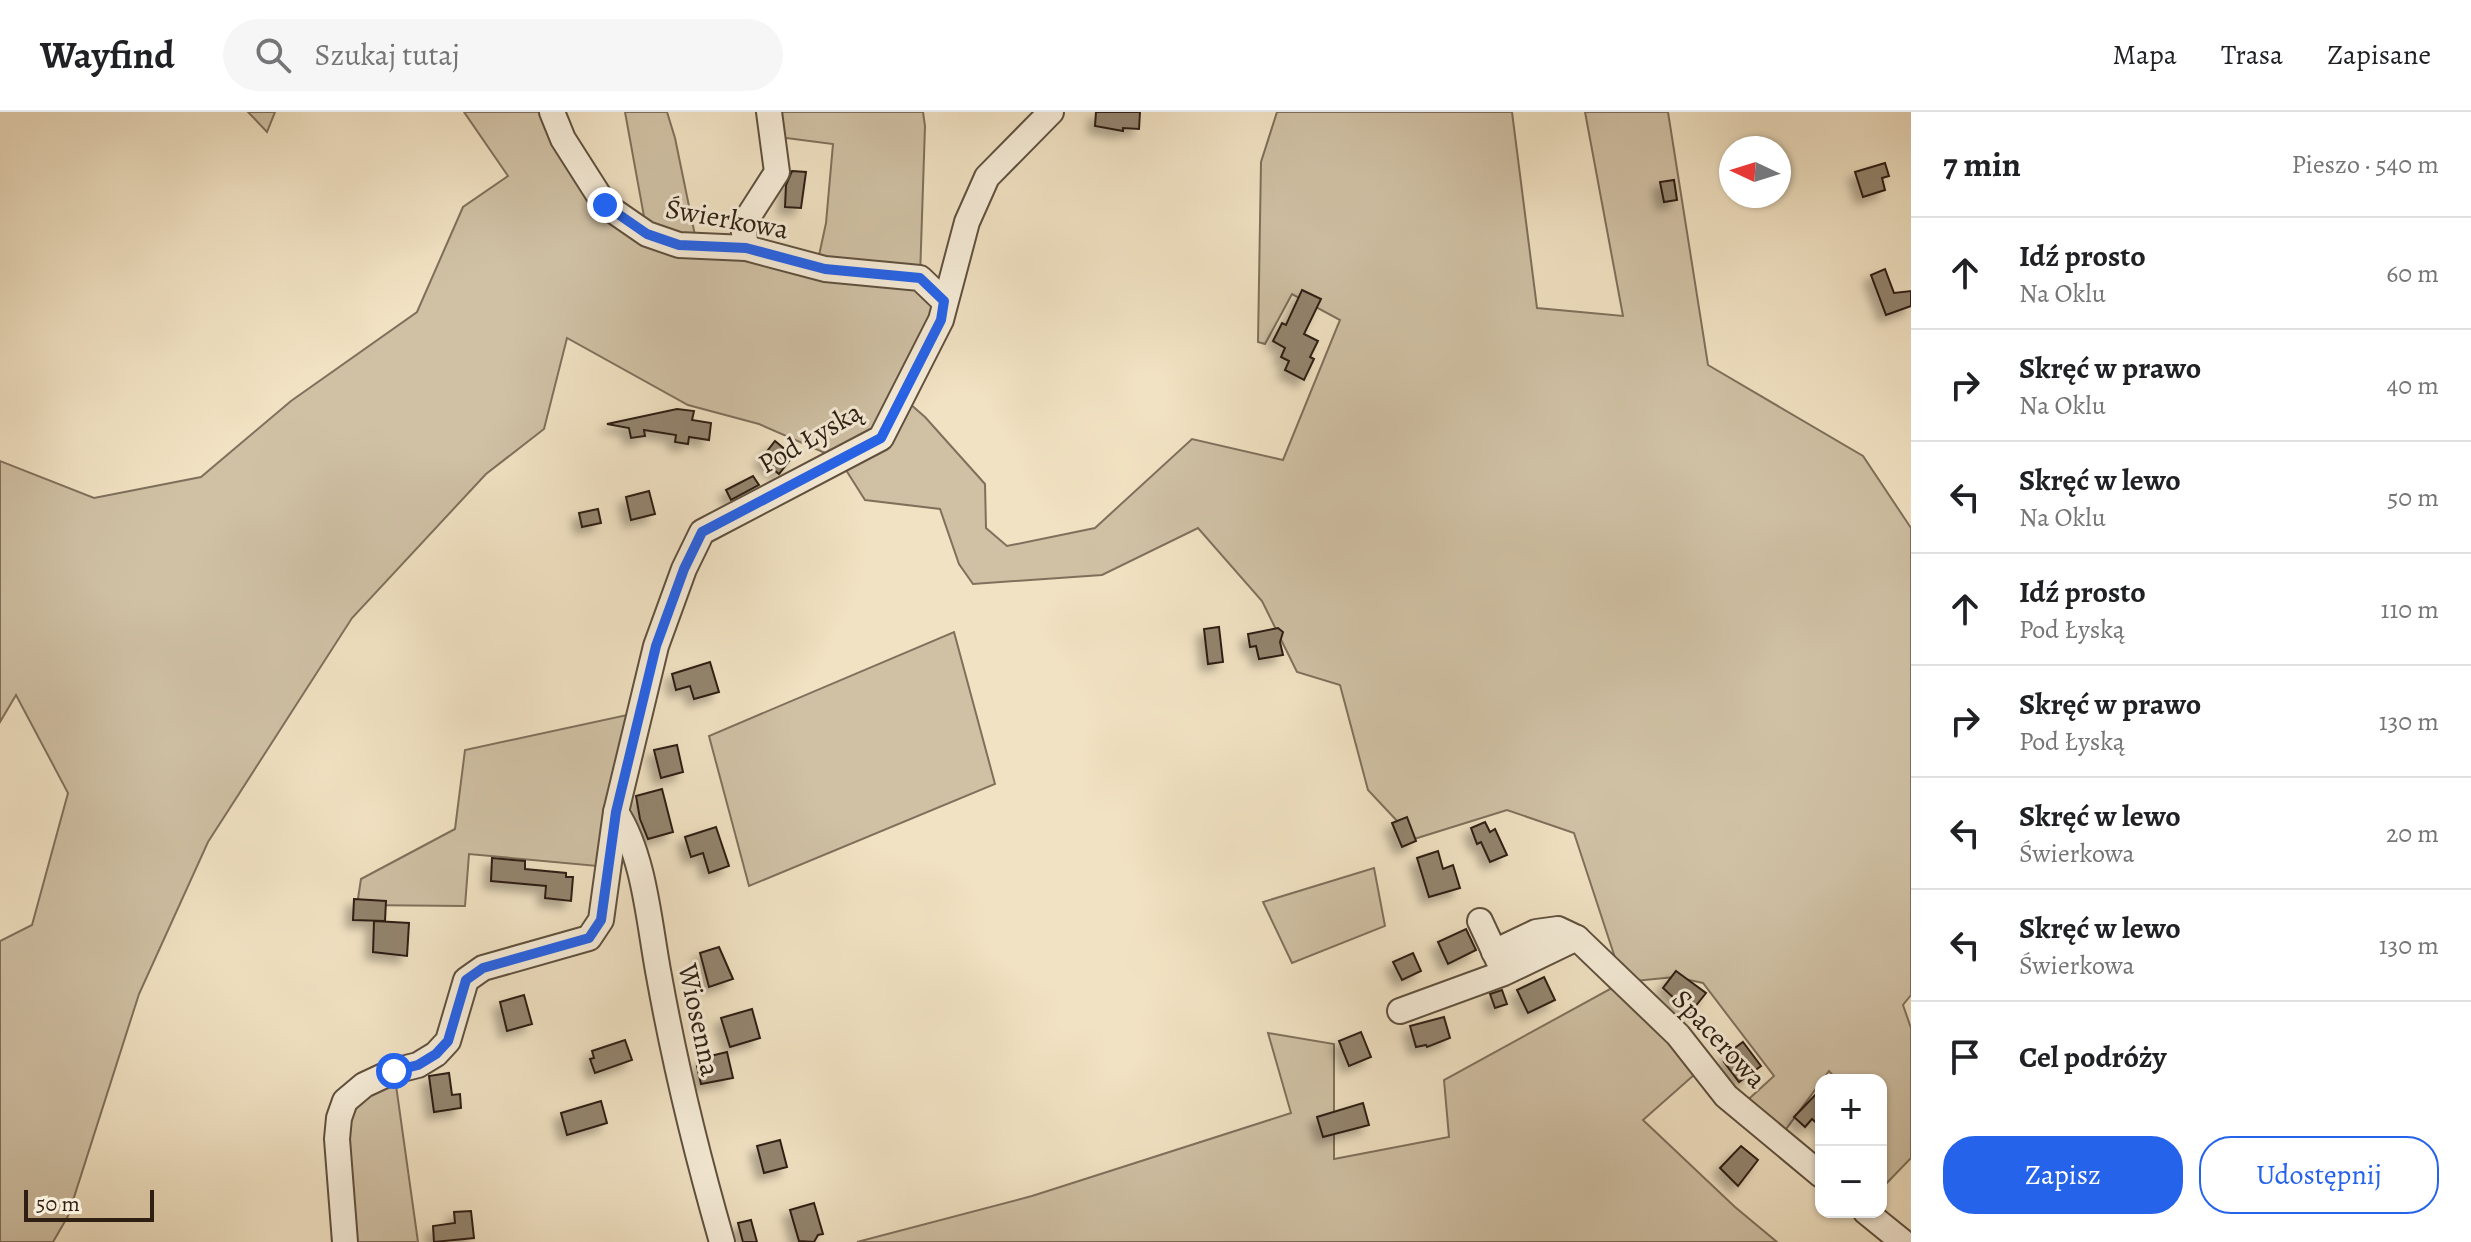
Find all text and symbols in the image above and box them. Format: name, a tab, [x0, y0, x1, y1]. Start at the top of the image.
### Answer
search box	[223, 19, 783, 91]
text: Wayfind	[40, 29, 175, 81]
icon: search	[251, 33, 295, 77]
text: Szukaj tutaj	[315, 35, 460, 75]
text: Mapa	[2113, 36, 2177, 74]
text: Trasa	[2221, 36, 2283, 74]
text: Zapisane	[2327, 36, 2431, 74]
north arrow	[1719, 136, 1791, 208]
text: 7 min	[1943, 141, 2021, 188]
text: Pieszo · 540 m	[2292, 147, 2439, 182]
route end	[587, 187, 623, 223]
street label: Świerkowa	[662, 189, 792, 249]
text: Idź prosto	[2019, 236, 2146, 276]
icon: ahead	[1943, 251, 1987, 295]
text: 60 m	[2386, 256, 2439, 291]
text: Na Oklu	[2019, 276, 2106, 311]
text: Skręć w prawo	[2019, 348, 2201, 388]
icon: right	[1943, 363, 1987, 407]
text: 40 m	[2387, 368, 2439, 403]
text: Na Oklu	[2019, 388, 2106, 423]
street label: Pod Łyską	[751, 393, 870, 483]
text: Skręć w lewo	[2019, 460, 2181, 500]
icon: left	[1943, 475, 1987, 519]
text: 50 m	[2387, 480, 2439, 515]
text: Na Oklu	[2019, 500, 2106, 535]
text: Idź prosto	[2019, 572, 2146, 612]
icon: ahead	[1943, 587, 1987, 631]
text: 110 m	[2381, 592, 2439, 627]
text: Pod Łyską	[2019, 612, 2125, 647]
text: Skręć w prawo	[2019, 684, 2201, 724]
icon: right	[1943, 699, 1987, 743]
text: 130 m	[2379, 704, 2439, 739]
text: Pod Łyską	[2019, 724, 2125, 759]
text: Skręć w lewo	[2019, 796, 2181, 836]
icon: left	[1943, 811, 1987, 855]
text: 20 m	[2386, 816, 2439, 851]
text: Świerkowa	[2019, 836, 2135, 871]
text: Skręć w lewo	[2019, 908, 2181, 948]
icon: left	[1943, 923, 1987, 967]
text: 130 m	[2379, 928, 2439, 963]
text: Świerkowa	[2019, 948, 2135, 983]
street label: Wiosenna	[668, 959, 729, 1080]
street label: Spacerowa	[1663, 981, 1775, 1097]
icon: arrive	[1943, 1035, 1987, 1079]
text: Cel podróży	[2019, 1037, 2166, 1077]
route start	[376, 1053, 412, 1089]
map controls	[1815, 1074, 1887, 1218]
button: +	[1815, 1074, 1887, 1146]
button: Zapisz	[1943, 1136, 2183, 1214]
button: Udostępnij	[2199, 1136, 2439, 1214]
button: −	[1815, 1146, 1887, 1218]
scale bar	[24, 1186, 154, 1222]
text: 50 m	[36, 1189, 80, 1219]

